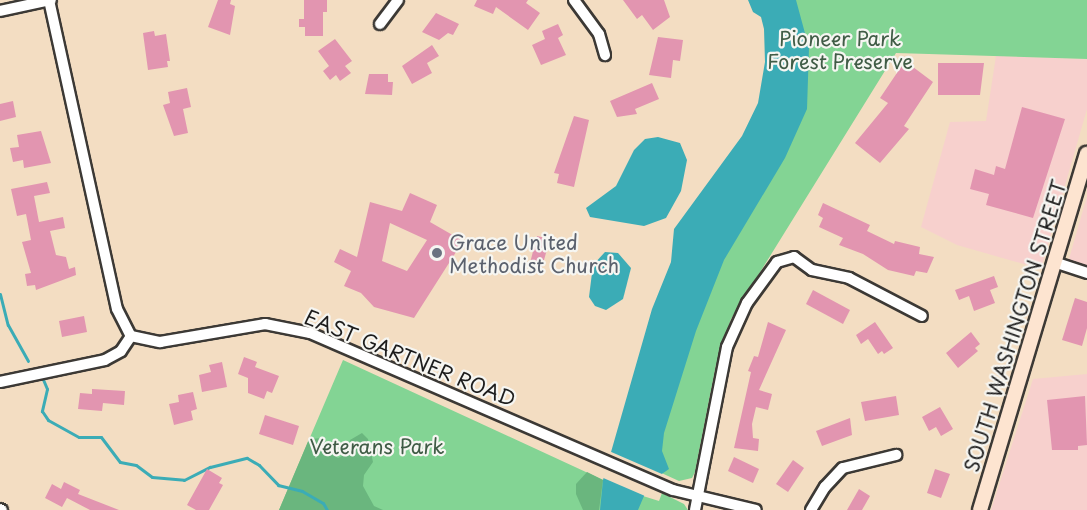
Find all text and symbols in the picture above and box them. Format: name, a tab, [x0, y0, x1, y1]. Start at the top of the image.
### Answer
park label: Pioneer Park Forest Preserve	[767, 27, 913, 74]
street label: SOUTH WASHINGTON STREET	[959, 176, 1071, 476]
place label: Grace United Methodist Church	[449, 230, 619, 277]
marker: Grace United Methodist Church	[430, 246, 444, 260]
street label: EAST GARTNER ROAD	[301, 305, 519, 411]
park label: Veterans Park	[310, 434, 444, 458]

